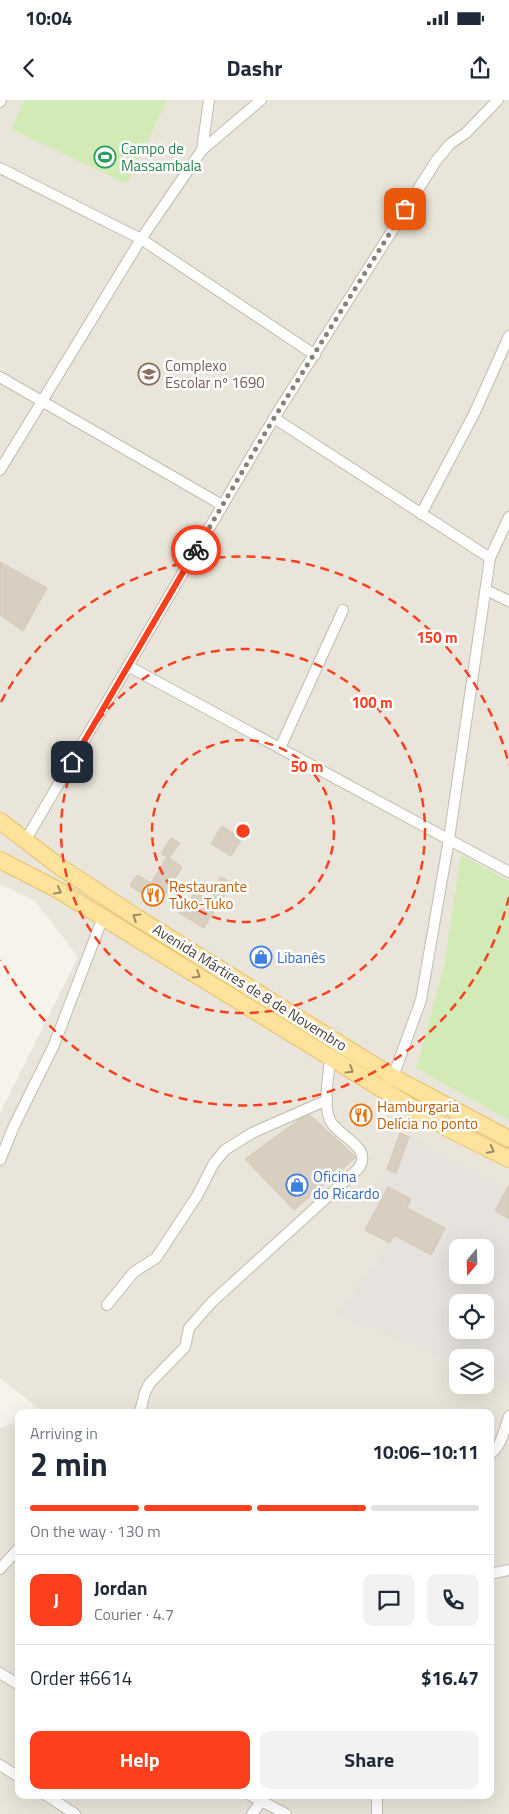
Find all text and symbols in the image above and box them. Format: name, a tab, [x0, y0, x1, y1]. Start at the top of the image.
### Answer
text: 10:04	[25, 3, 72, 32]
text: Dashr	[226, 51, 283, 85]
icon: back	[15, 54, 43, 82]
icon: share	[466, 54, 494, 82]
place label: Campo de Massambala	[121, 137, 202, 177]
sports icon: Campo de Massambala	[93, 145, 117, 169]
pin	[384, 188, 426, 230]
icon: bag	[391, 195, 419, 223]
place label: Complexo Escolar nº 1690	[165, 354, 265, 394]
school or university icon: Complexo Escolar nº 1690	[137, 362, 161, 386]
courier	[171, 525, 221, 575]
icon: bike	[182, 536, 210, 564]
text: 150 m	[416, 626, 458, 649]
text: 100 m	[351, 691, 393, 714]
pin	[51, 741, 93, 783]
icon: home	[58, 748, 86, 776]
text: 50 m	[291, 755, 323, 778]
centre of rings	[234, 822, 252, 840]
place label: Restaurante Tuko-Tuko	[169, 875, 247, 915]
restaurant icon: Restaurante Tuko-Tuko	[141, 883, 165, 907]
one-way arrow	[53, 884, 62, 894]
one-way arrow	[133, 913, 142, 923]
street label: Avenida Mártires de 8 de Novembro	[148, 918, 352, 1057]
shop icon: Libanês	[249, 945, 273, 969]
place label: Libanês	[277, 946, 326, 969]
one-way arrow	[191, 969, 200, 979]
one-way arrow	[345, 1063, 354, 1073]
place label: Hamburgaria Delícia no ponto	[377, 1095, 478, 1135]
restaurant icon: Hamburgaria Delícia no ponto	[349, 1103, 373, 1127]
one-way arrow	[486, 1144, 495, 1154]
place label: Oficina do Ricardo	[313, 1165, 380, 1205]
shop icon: Oficina do Ricardo	[285, 1173, 309, 1197]
north arrow	[449, 1239, 494, 1284]
map controls	[449, 1239, 494, 1394]
button: locate	[449, 1294, 494, 1339]
button: layers	[449, 1349, 494, 1394]
text: Arriving in	[30, 1421, 98, 1445]
text: 10:06–10:11	[372, 1437, 479, 1466]
text: 2 min	[30, 1440, 108, 1488]
text: On the way · 130 m	[30, 1519, 161, 1543]
text: Jordan	[94, 1573, 147, 1602]
button: chat	[363, 1574, 415, 1626]
button: phone	[427, 1574, 479, 1626]
text: J	[53, 1585, 59, 1614]
text: Courier · 4.7	[94, 1602, 174, 1626]
text: Order #6614	[30, 1663, 132, 1692]
text: $16.47	[421, 1663, 479, 1692]
button: Help	[30, 1731, 250, 1789]
button: Share	[260, 1731, 479, 1789]

